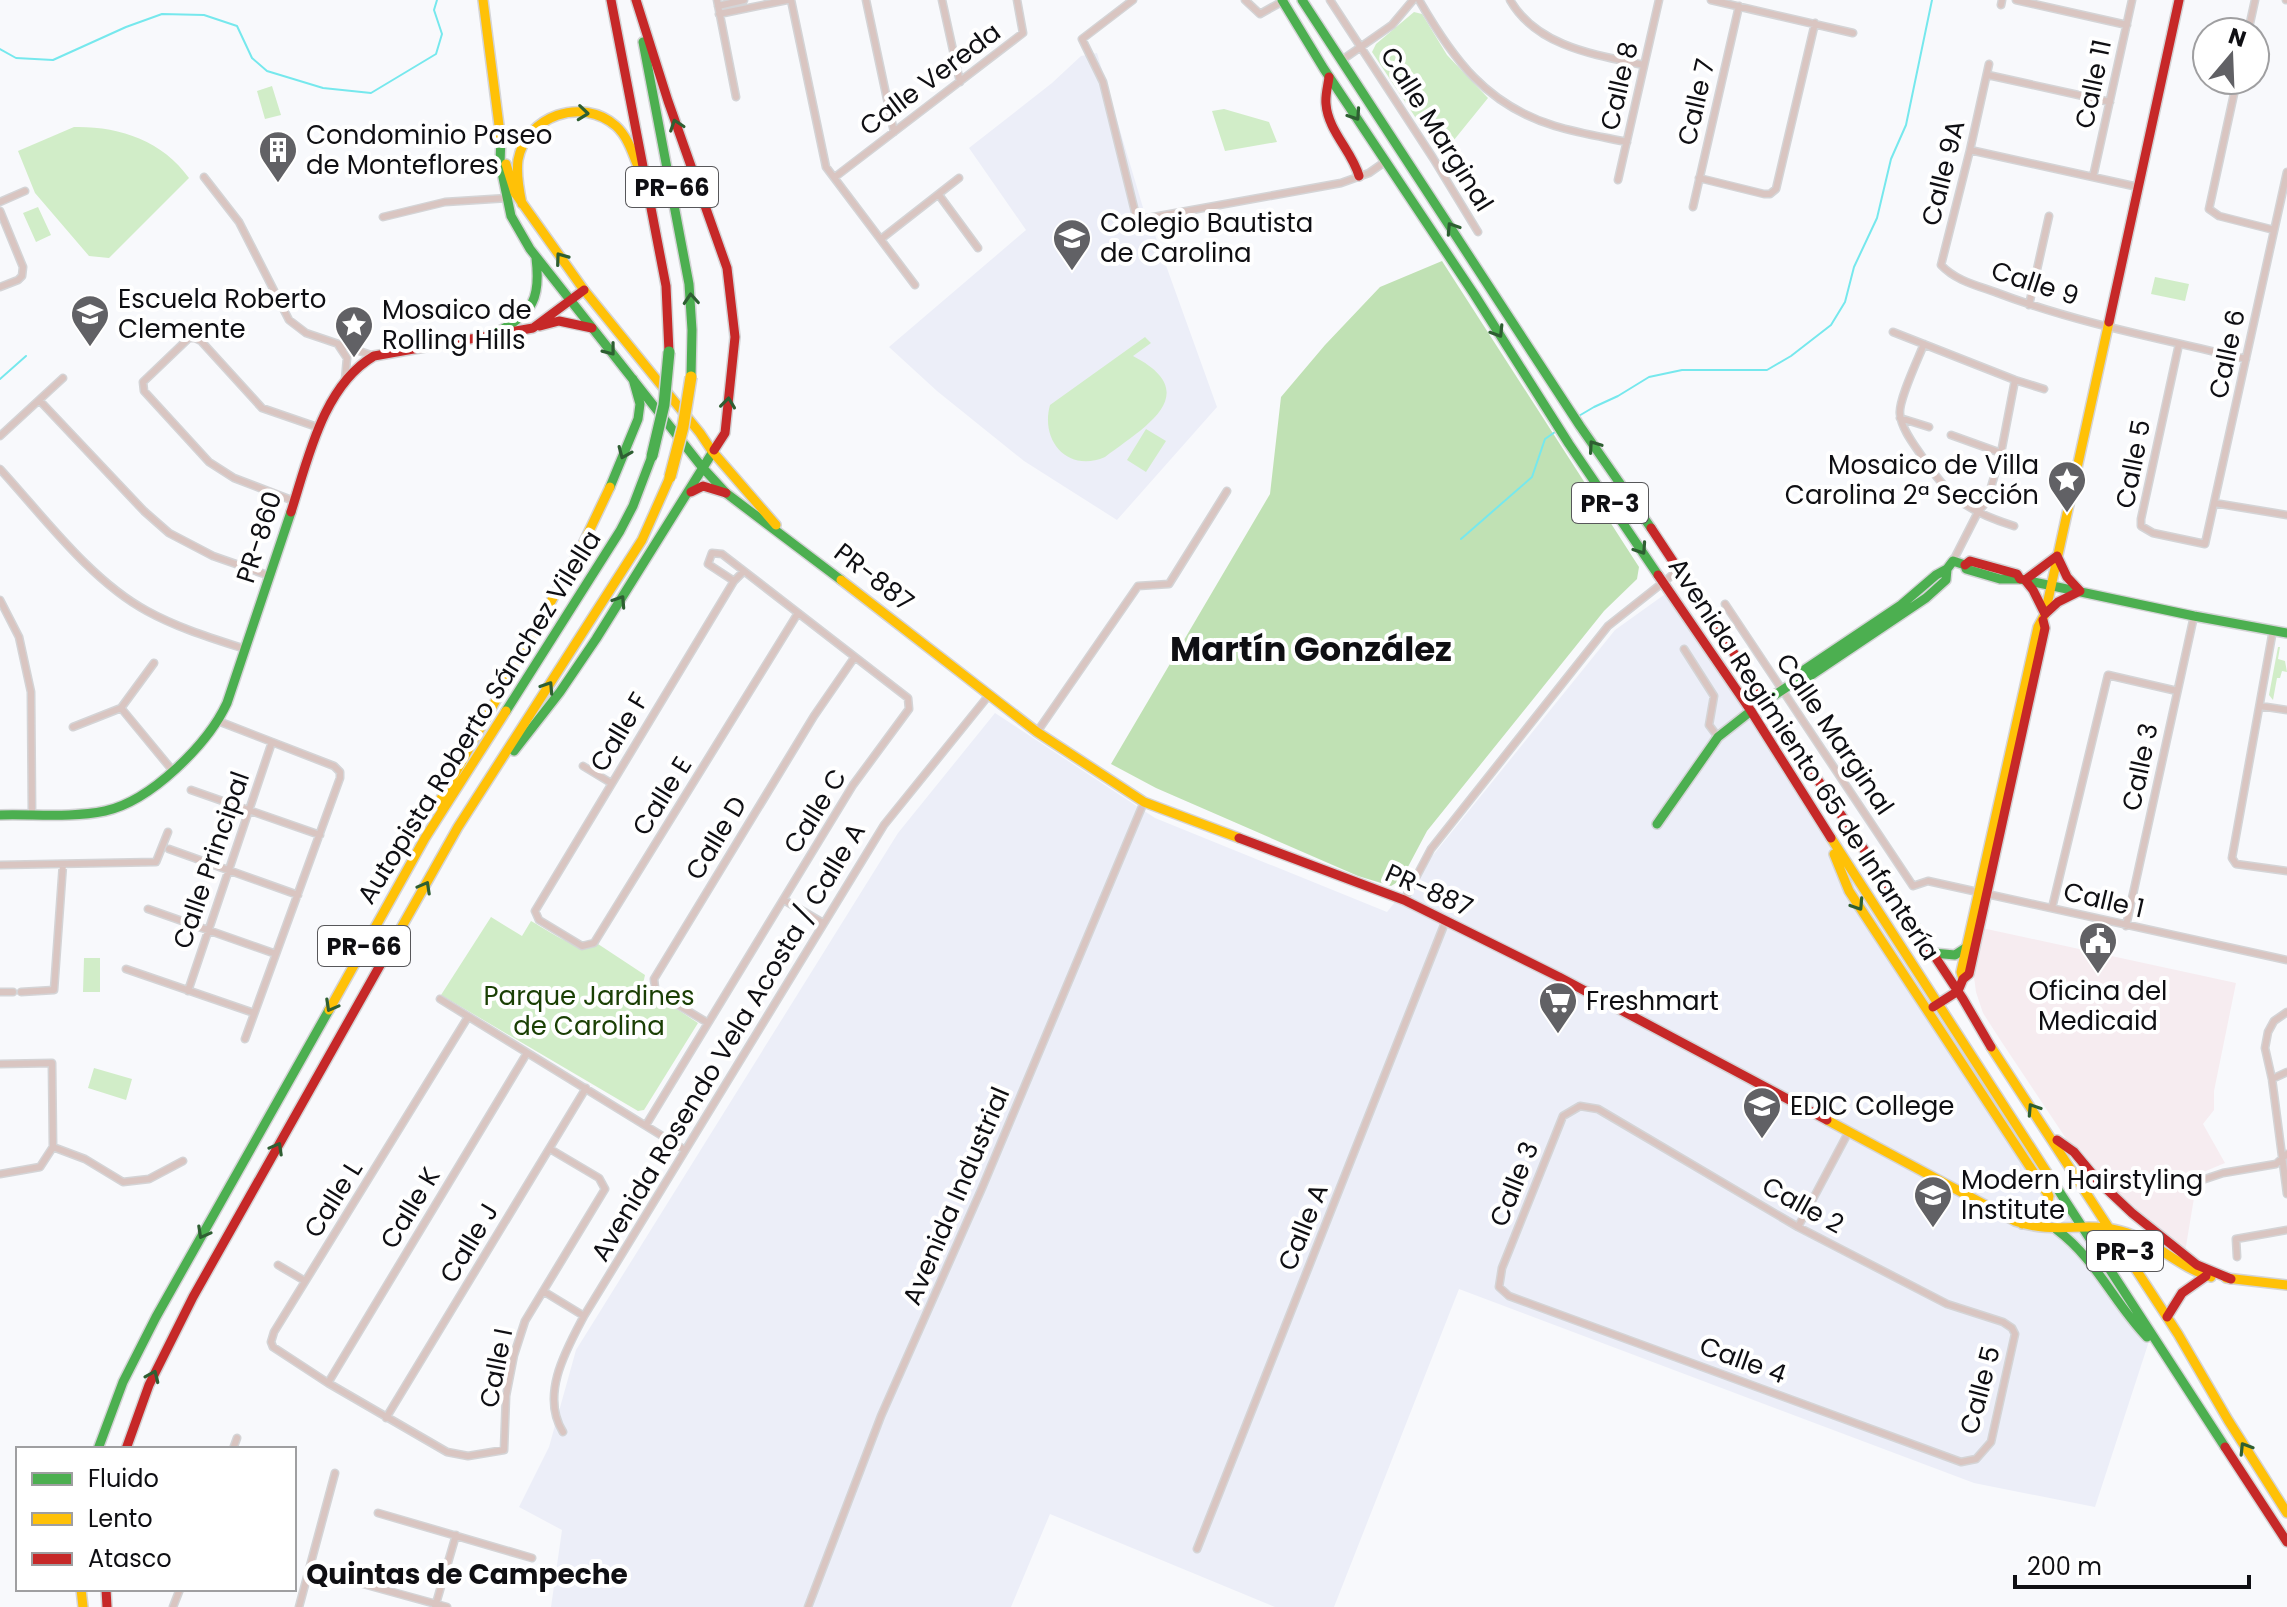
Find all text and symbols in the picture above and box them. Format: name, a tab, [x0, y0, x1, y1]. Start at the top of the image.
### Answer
street label: Calle Vereda	[852, 14, 1008, 144]
north arrow	[2191, 16, 2271, 96]
text: N	[2224, 20, 2250, 55]
street label: Calle 11	[2066, 36, 2120, 132]
street label: Calle 8	[1591, 38, 1647, 134]
street label: Calle Marginal	[1372, 40, 1502, 218]
street label: Calle 7	[1669, 55, 1723, 149]
one-way arrow	[576, 104, 589, 121]
one-way arrow	[1345, 106, 1360, 120]
place label: Condominio Paseo de Monteflores	[306, 117, 552, 183]
street label: Calle 9A	[1913, 117, 1973, 229]
one-way arrow	[670, 119, 686, 133]
building icon: Condominio Paseo de Monteflores	[257, 129, 299, 184]
road number: PR-66	[626, 167, 718, 207]
place label: Colegio Bautista de Carolina	[1100, 205, 1313, 271]
school or university icon: Colegio Bautista de Carolina	[1051, 217, 1093, 272]
one-way arrow	[1446, 223, 1461, 237]
street label: Calle 9	[1987, 252, 2083, 314]
one-way arrow	[556, 253, 570, 267]
place label: Escuela Roberto Clemente	[118, 281, 326, 347]
place label: Mosaico de Rolling Hills	[382, 292, 532, 358]
one-way arrow	[683, 292, 700, 305]
school or university icon: Escuela Roberto Clemente	[69, 293, 111, 348]
place icon: Mosaico de Rolling Hills	[333, 304, 375, 359]
street label: Calle 6	[2200, 306, 2254, 402]
one-way arrow	[1489, 323, 1504, 338]
one-way arrow	[600, 341, 614, 355]
one-way arrow	[719, 396, 736, 410]
street label: Calle 5	[2107, 416, 2159, 512]
one-way arrow	[1589, 441, 1604, 455]
one-way arrow	[617, 445, 634, 459]
place label: Mosaico de Villa Carolina 2ª Sección	[1785, 447, 2039, 513]
place icon: Mosaico de Villa Carolina 2ª Sección	[2046, 459, 2088, 514]
road number: PR-3	[1572, 483, 1648, 523]
street label: PR-860	[227, 487, 291, 587]
street label: Autopista Roberto Sánchez Vilella	[349, 523, 609, 911]
street label: PR-887	[827, 534, 921, 620]
one-way arrow	[1631, 540, 1646, 554]
street label: Avenida Regimiento 65 de Infantería	[1660, 551, 1948, 967]
one-way arrow	[611, 595, 626, 610]
district label: Martín González	[1170, 625, 1452, 673]
street label: Calle Marginal	[1768, 646, 1902, 822]
one-way arrow	[539, 681, 554, 695]
street label: Calle F	[581, 686, 657, 778]
street label: Calle 3	[2113, 720, 2167, 814]
street label: Calle E	[624, 750, 700, 842]
street label: Calle C	[775, 762, 855, 860]
street label: Calle Principal	[164, 767, 258, 953]
street label: Calle D	[677, 789, 755, 887]
street label: Avenida Rosendo Vela Acosta / Calle A	[582, 816, 874, 1268]
street label: PR-887	[1380, 855, 1478, 925]
street label: Calle 1	[2060, 873, 2148, 927]
one-way arrow	[415, 880, 430, 895]
one-way arrow	[1848, 896, 1863, 911]
public building icon: Oficina del Medicaid	[2077, 920, 2119, 975]
road number: PR-66	[318, 926, 410, 966]
place label: Oficina del Medicaid	[2029, 973, 2167, 1039]
park label: Parque Jardines de Carolina	[484, 978, 694, 1044]
supermarket icon: Freshmart	[1537, 980, 1579, 1035]
place label: Freshmart	[1586, 983, 1719, 1019]
one-way arrow	[325, 998, 340, 1012]
street label: Avenida Industrial	[894, 1081, 1018, 1311]
school or university icon: EDIC College	[1741, 1085, 1783, 1140]
place label: EDIC College	[1790, 1088, 1954, 1124]
one-way arrow	[2027, 1103, 2042, 1118]
street label: Calle 3	[1481, 1136, 1547, 1232]
one-way arrow	[267, 1142, 283, 1156]
street label: Calle L	[295, 1154, 371, 1244]
street label: Calle K	[372, 1161, 448, 1255]
place label: Modern Hairstyling Institute	[1961, 1162, 2203, 1228]
street label: Calle 2	[1756, 1168, 1850, 1242]
school or university icon: Modern Hairstyling Institute	[1912, 1174, 1954, 1229]
street label: Calle A	[1269, 1178, 1337, 1276]
street label: Calle J	[431, 1196, 507, 1290]
one-way arrow	[197, 1224, 213, 1239]
road number: PR-3	[2087, 1231, 2163, 1271]
street label: Calle I	[471, 1325, 521, 1411]
street label: Calle 4	[1695, 1328, 1791, 1392]
street label: Calle 5	[1951, 1342, 2009, 1438]
one-way arrow	[143, 1370, 159, 1384]
one-way arrow	[2239, 1442, 2255, 1457]
legend	[16, 1447, 296, 1591]
text: Fluido	[88, 1462, 159, 1495]
text: Lento	[88, 1502, 153, 1535]
scale bar	[2015, 1539, 2249, 1589]
text: Atasco	[88, 1542, 172, 1575]
text: 200 m	[2027, 1550, 2102, 1583]
district label: Quintas de Campeche	[306, 1555, 628, 1594]

